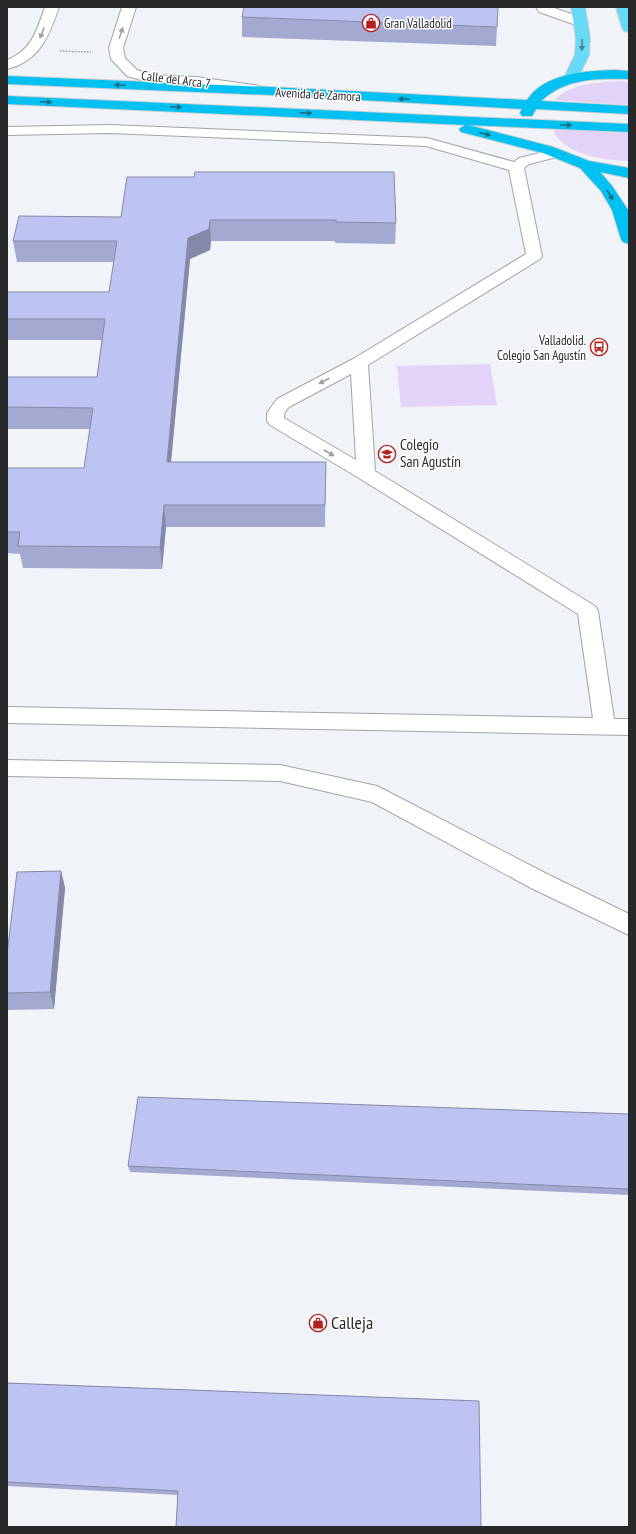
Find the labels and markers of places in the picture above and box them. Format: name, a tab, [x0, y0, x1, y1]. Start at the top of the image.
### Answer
shop icon: Gran Valladolid	[361, 13, 381, 33]
place label: Gran Valladolid	[384, 15, 452, 32]
place label: Valladolid. Colegio San Agustín	[497, 332, 586, 364]
bus stop icon: Valladolid. Colegio San Agustín	[589, 337, 609, 357]
place label: Colegio San Agustín	[400, 435, 461, 471]
school or university icon: Colegio San Agustín	[377, 444, 397, 464]
place label: Calleja	[331, 1311, 373, 1334]
shop icon: Calleja	[308, 1313, 328, 1333]

